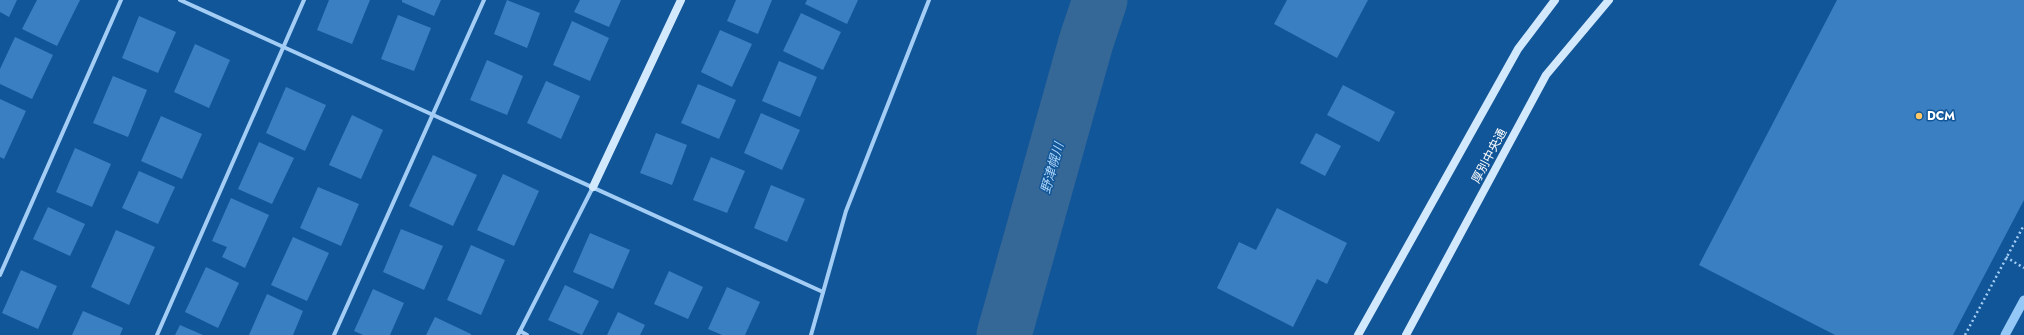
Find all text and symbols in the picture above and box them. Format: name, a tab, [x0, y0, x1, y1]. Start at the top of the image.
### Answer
place label: DCM	[1927, 107, 1955, 125]
marker: DCM	[1914, 111, 1924, 121]
street label: 厚別中央通	[1467, 125, 1511, 187]
water label: 野津幌川	[1036, 138, 1069, 196]

